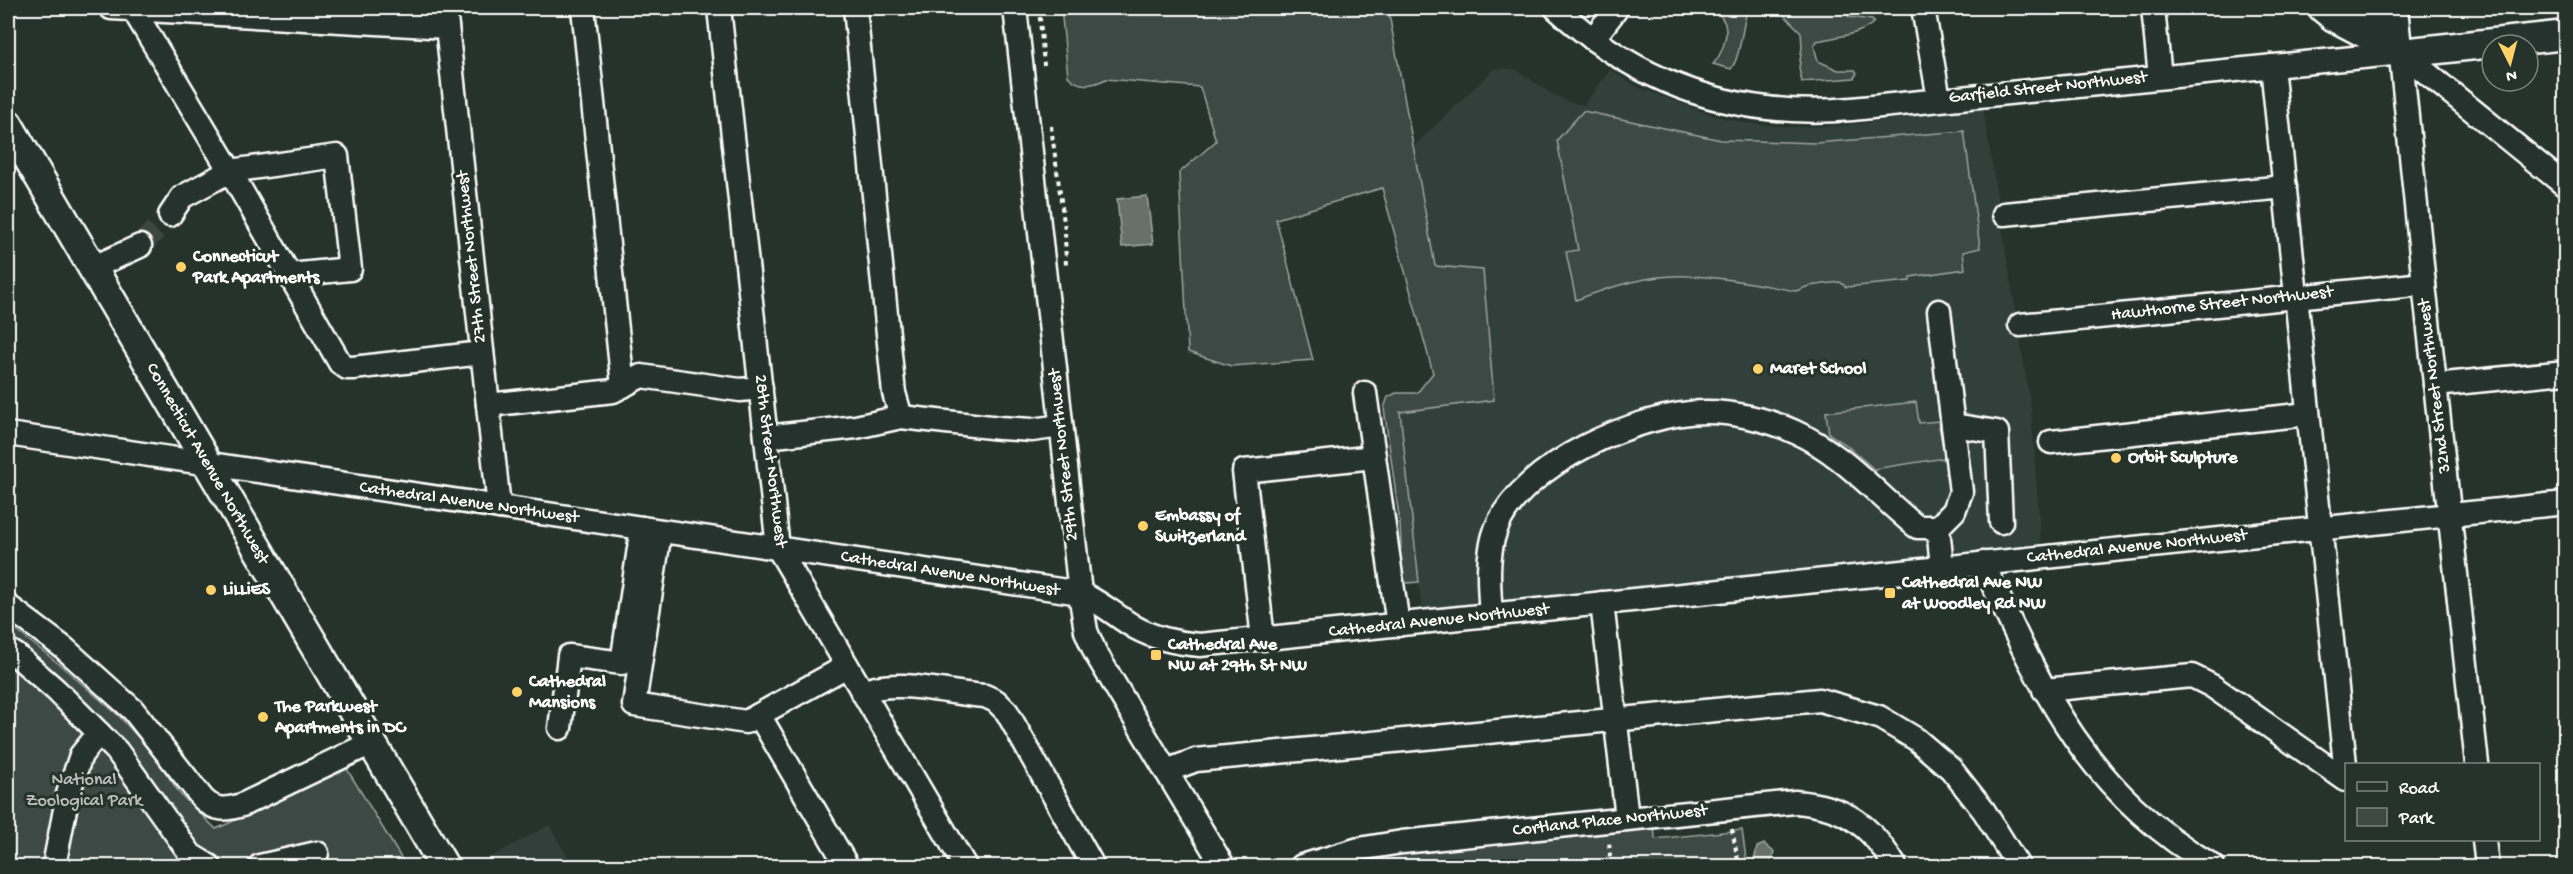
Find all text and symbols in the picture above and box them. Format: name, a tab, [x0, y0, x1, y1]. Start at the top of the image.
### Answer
north arrow	[2480, 33, 2540, 93]
text: N	[2504, 64, 2517, 84]
street label: Garfield Street Northwest	[1948, 67, 2150, 109]
street label: 27th Street Northwest	[452, 168, 492, 344]
place label: Connecticut Park Apartments	[192, 247, 321, 289]
marker: Connecticut Park Apartments	[174, 260, 188, 274]
street label: Hawthorne Street Northwest	[2110, 282, 2336, 326]
street label: 32nd Street Northwest	[2414, 296, 2456, 475]
place label: Maret School	[1770, 359, 1867, 380]
street label: Connecticut Avenue Northwest	[141, 360, 274, 570]
marker: Maret School	[1751, 362, 1765, 376]
street label: 29th Street Northwest	[1044, 366, 1083, 542]
street label: 28th Street Northwest	[749, 373, 791, 550]
place label: Orbit Sculpture	[2128, 448, 2238, 469]
marker: Orbit Sculpture	[2109, 451, 2123, 465]
street label: Cathedral Avenue Northwest	[358, 477, 582, 529]
place label: Embassy of Switzerland	[1155, 506, 1248, 548]
marker: Embassy of Switzerland	[1136, 519, 1150, 533]
street label: Cathedral Avenue Northwest	[2026, 525, 2250, 569]
street label: Cathedral Avenue Northwest	[839, 546, 1063, 602]
place label: Cathedral Ave NW at Woodley Rd NW	[1901, 573, 2047, 615]
place label: LiLLiES	[223, 580, 271, 601]
marker: LiLLiES	[204, 583, 218, 597]
marker: Cathedral Ave NW at Woodley Rd NW	[1883, 586, 1897, 600]
street label: Cathedral Avenue Northwest	[1328, 599, 1552, 643]
place label: Cathedral Ave NW at 29th St NW	[1167, 635, 1308, 677]
marker: Cathedral Ave NW at 29th St NW	[1149, 648, 1163, 662]
place label: Cathedral Mansions	[528, 672, 606, 714]
marker: Cathedral Mansions	[510, 685, 524, 699]
place label: The Parkwest Apartments in DC	[273, 697, 407, 739]
marker: The Parkwest Apartments in DC	[256, 710, 270, 724]
legend	[2345, 763, 2540, 841]
park label: National Zoological Park	[26, 770, 144, 812]
text: Road	[2399, 779, 2440, 800]
street label: Cortland Place Northwest	[1512, 800, 1710, 842]
text: Park	[2398, 809, 2435, 830]

